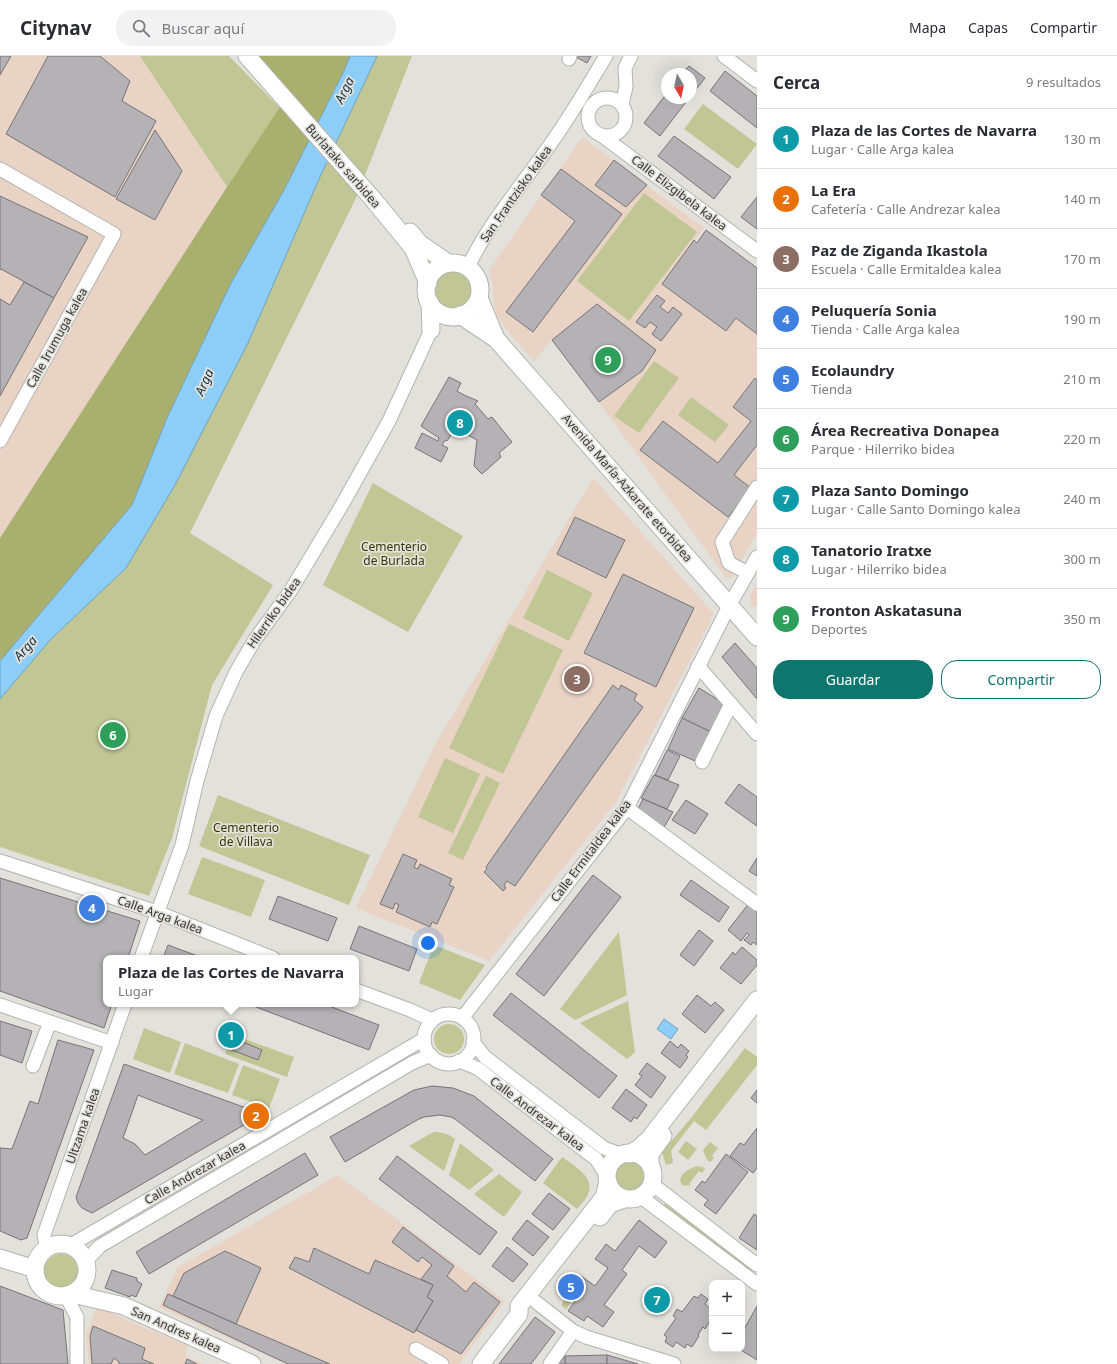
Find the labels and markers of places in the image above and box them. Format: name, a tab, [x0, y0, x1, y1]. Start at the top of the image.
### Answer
pin: 9	[595, 345, 621, 375]
pin: 8	[447, 408, 473, 438]
pin: 3	[564, 664, 590, 694]
pin: 6	[100, 720, 126, 750]
pin: 4	[79, 893, 105, 923]
pin: 1	[218, 1020, 244, 1050]
pin: 2	[243, 1101, 269, 1131]
pin: 5	[558, 1272, 584, 1302]
pin: 7	[644, 1285, 670, 1315]

